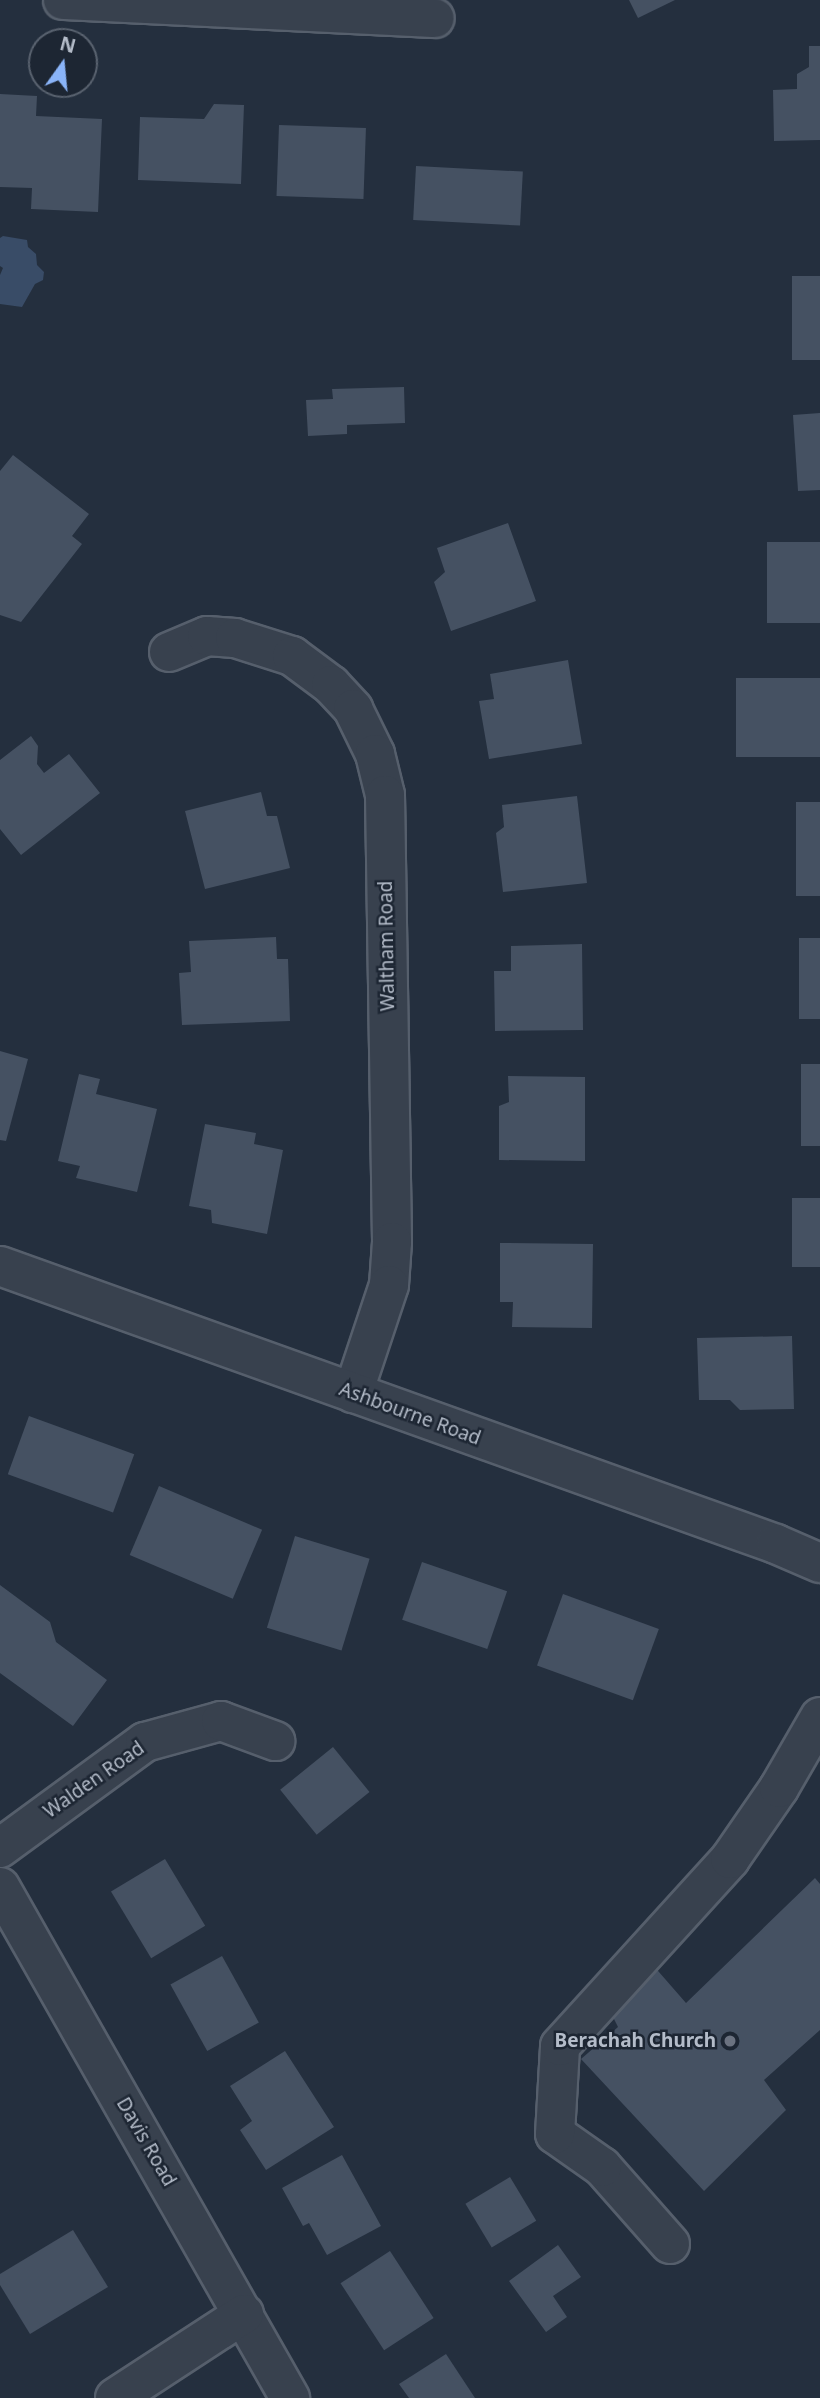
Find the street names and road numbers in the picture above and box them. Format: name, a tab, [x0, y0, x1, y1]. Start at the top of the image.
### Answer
street label: Waltham Road	[374, 881, 400, 1011]
street label: Ashbourne Road	[336, 1378, 484, 1450]
street label: Walden Road	[39, 1737, 149, 1823]
street label: Davis Road	[111, 2094, 181, 2190]

